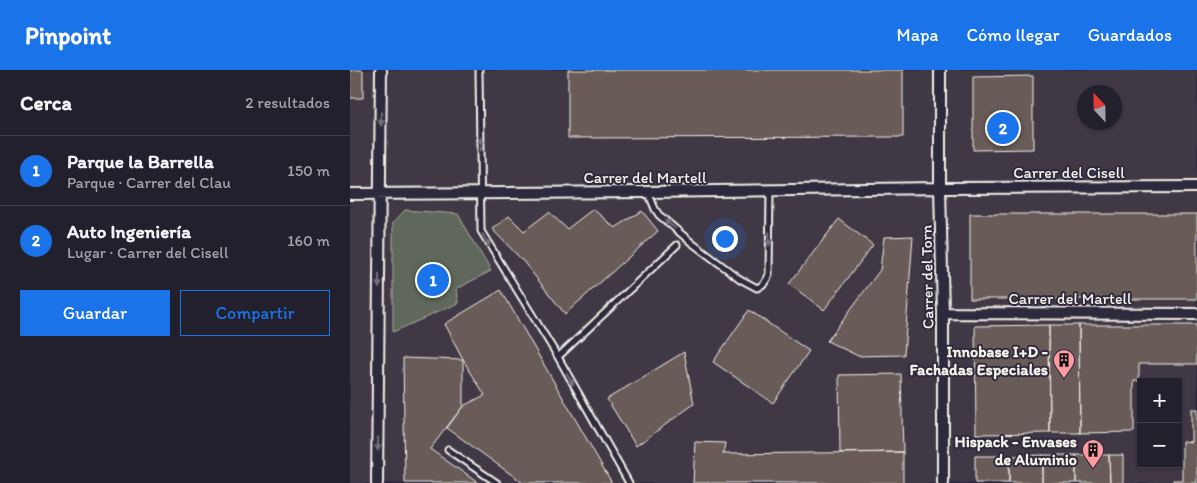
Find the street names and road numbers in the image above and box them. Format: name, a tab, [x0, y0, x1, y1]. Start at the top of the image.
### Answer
street label: Carrer del Cisell	[1013, 163, 1125, 182]
street label: Carrer del Martell	[583, 168, 707, 187]
street label: Carrer del Torn	[917, 225, 937, 329]
street label: Carrer del Martell	[1008, 289, 1132, 308]

